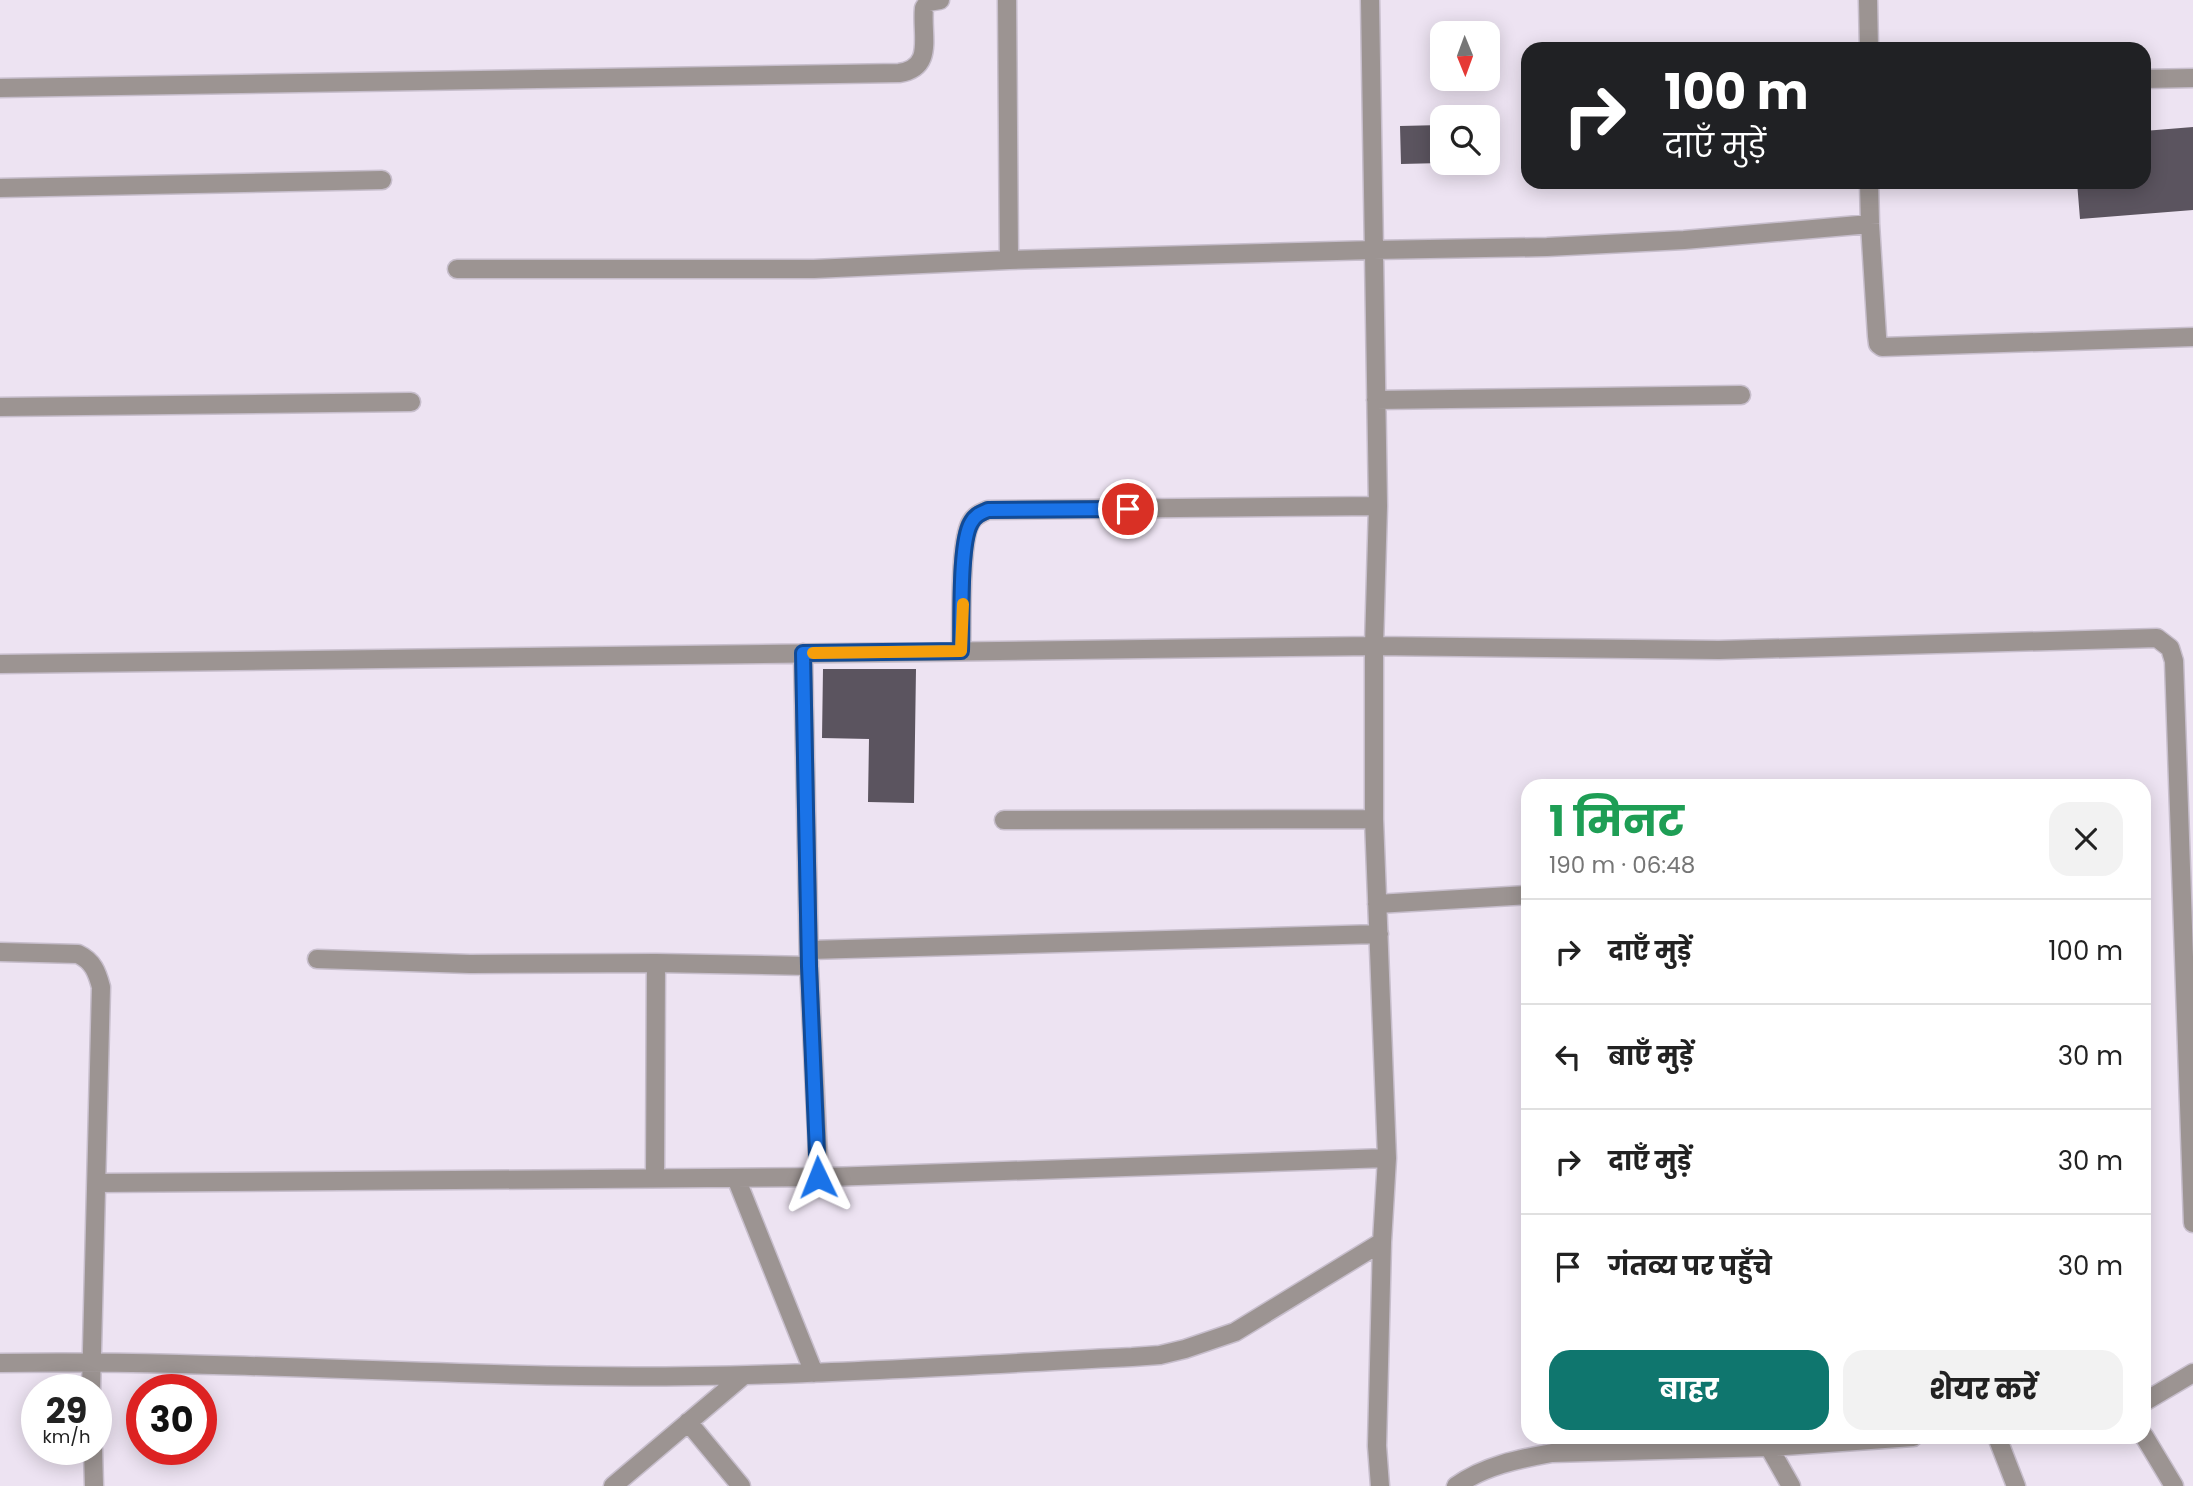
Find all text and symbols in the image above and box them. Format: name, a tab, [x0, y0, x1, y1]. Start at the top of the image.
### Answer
north arrow	[1430, 21, 1500, 91]
map controls	[1430, 21, 1500, 175]
text: 100 m	[1664, 58, 1809, 126]
icon: right	[1549, 70, 1640, 161]
button: search	[1430, 105, 1500, 175]
text: दाएँ मुड़ें	[1664, 123, 1766, 168]
pin	[1098, 479, 1158, 539]
icon: arrive	[1109, 490, 1147, 528]
text: 1 मिनट	[1549, 792, 1684, 851]
button: close	[2049, 802, 2123, 876]
text: 190 m · 06:48	[1549, 849, 1695, 881]
icon: right	[1549, 933, 1587, 971]
text: दाएँ मुड़ें	[1608, 933, 1691, 969]
text: 100 m	[2048, 933, 2123, 969]
icon: left	[1549, 1038, 1587, 1076]
text: बाएँ मुड़ें	[1608, 1038, 1693, 1074]
text: 30 m	[2058, 1038, 2123, 1074]
position arrow	[781, 1140, 855, 1214]
icon: right	[1549, 1143, 1587, 1181]
text: दाएँ मुड़ें	[1608, 1143, 1691, 1179]
text: 30 m	[2058, 1143, 2123, 1179]
icon: arrive	[1549, 1248, 1587, 1286]
text: गंतव्य पर पहुँचे	[1608, 1248, 1772, 1284]
text: 30 m	[2058, 1248, 2123, 1284]
button: बाहर	[1549, 1350, 1829, 1430]
button: शेयर करें	[1843, 1350, 2123, 1430]
speed limit sign: 30	[126, 1374, 217, 1465]
text: 29	[46, 1386, 87, 1435]
text: km/h	[43, 1424, 90, 1449]

